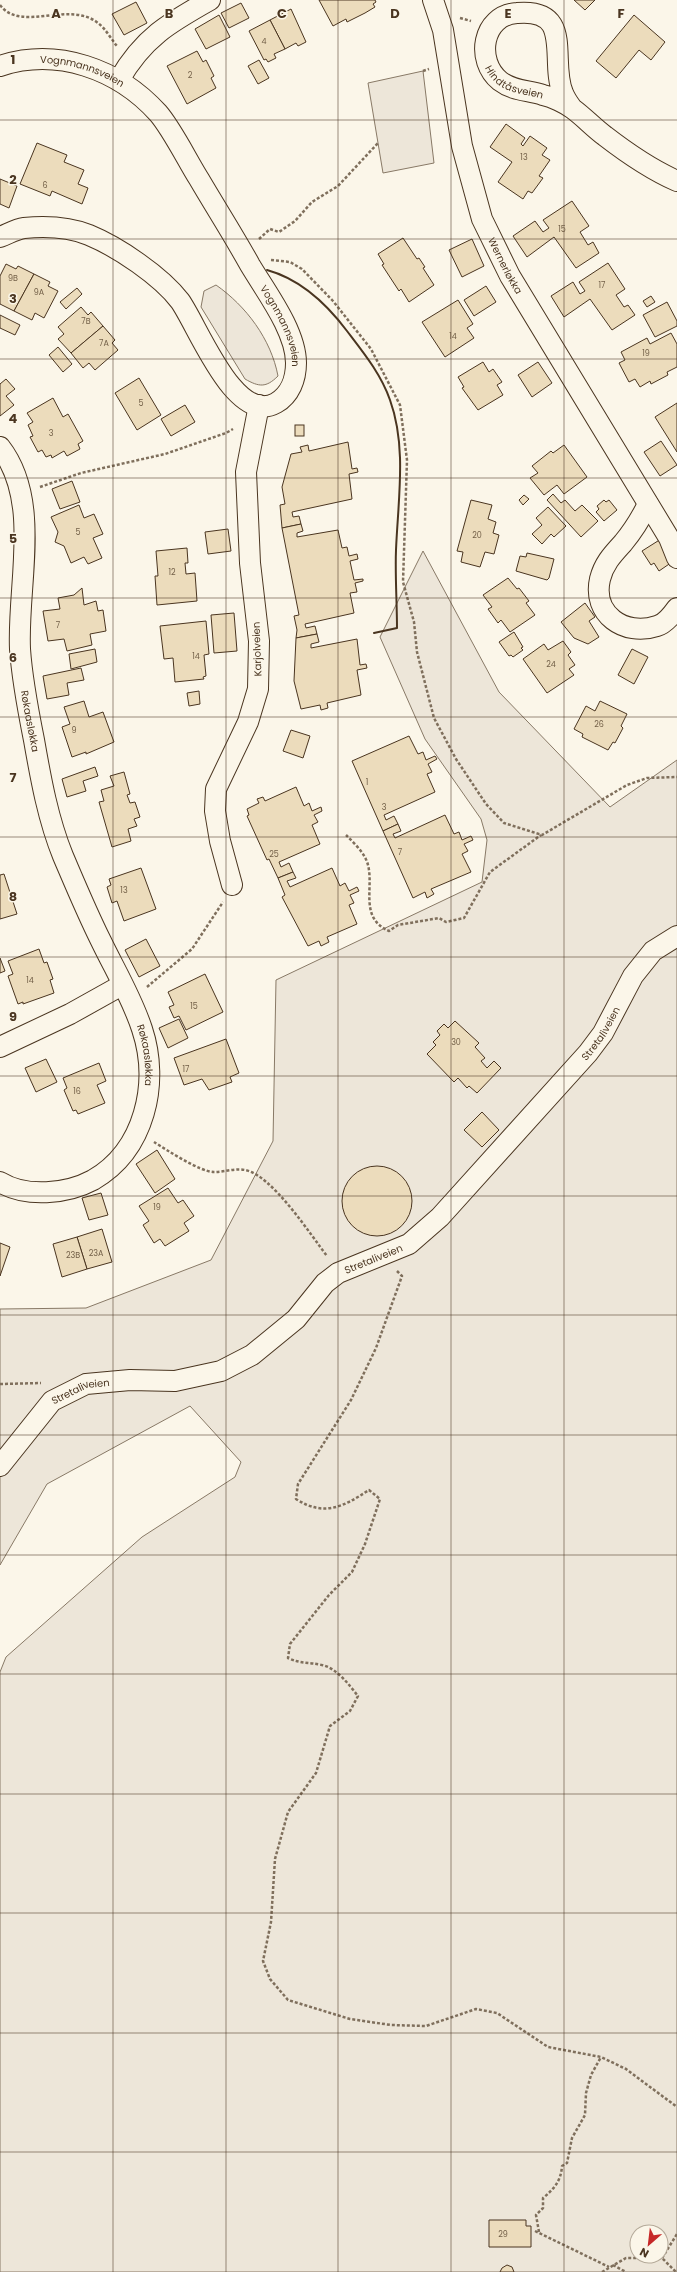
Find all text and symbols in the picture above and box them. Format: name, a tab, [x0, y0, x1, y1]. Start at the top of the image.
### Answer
text: A	[51, 4, 61, 23]
text: B	[165, 4, 174, 23]
text: C	[277, 4, 287, 23]
text: D	[390, 4, 400, 23]
text: E	[504, 4, 512, 23]
text: F	[617, 4, 625, 23]
house number: 4	[261, 36, 267, 47]
text: 1	[11, 50, 15, 69]
street label: Vognmannsveien	[40, 52, 128, 90]
street label: Hindtåsveien	[482, 62, 545, 102]
house number: 2	[188, 70, 193, 81]
house number: 13	[520, 152, 528, 163]
text: 2	[9, 170, 17, 189]
house number: 6	[42, 180, 48, 191]
house number: 15	[558, 224, 566, 235]
street label: Wernerløkka	[485, 235, 527, 297]
house number: 9B	[8, 273, 18, 284]
house number: 17	[599, 280, 606, 291]
street label: Vognmannsveien	[257, 282, 304, 367]
house number: 9A	[34, 287, 45, 298]
text: 3	[9, 289, 17, 308]
house number: 7B	[81, 316, 91, 327]
house number: 14	[449, 331, 457, 342]
house number: 7A	[99, 338, 109, 349]
house number: 19	[642, 348, 650, 359]
house number: 5	[138, 398, 144, 409]
text: 4	[9, 409, 18, 428]
house number: 3	[49, 428, 54, 439]
house number: 5	[75, 527, 81, 538]
text: 5	[9, 529, 17, 548]
house number: 20	[472, 530, 482, 541]
house number: 12	[168, 567, 176, 578]
house number: 7	[56, 620, 61, 631]
street label: Karjolveien	[249, 621, 265, 677]
text: 6	[9, 648, 17, 667]
house number: 14	[192, 651, 200, 662]
house number: 24	[546, 659, 556, 670]
street label: Røkaasløkka	[17, 689, 43, 753]
house number: 26	[594, 719, 604, 730]
house number: 9	[71, 725, 77, 736]
text: 7	[10, 768, 17, 787]
house number: 1	[366, 777, 368, 788]
house number: 3	[382, 802, 387, 813]
house number: 7	[398, 847, 403, 858]
house number: 25	[269, 849, 279, 860]
house number: 13	[120, 885, 128, 896]
text: 8	[9, 887, 17, 906]
house number: 14	[26, 975, 34, 986]
house number: 15	[190, 1001, 198, 1012]
street label: Stretaliveien	[577, 1004, 623, 1064]
text: 9	[9, 1007, 17, 1026]
street label: Røkaasløkka	[133, 1022, 157, 1086]
house number: 30	[451, 1037, 461, 1048]
house number: 17	[183, 1064, 190, 1075]
house number: 16	[73, 1086, 81, 1097]
house number: 19	[153, 1202, 161, 1213]
street label: Stretaliveien	[342, 1240, 405, 1277]
house number: 23A	[89, 1248, 104, 1259]
house number: 23B	[66, 1250, 80, 1261]
street label: Stretaliveien	[49, 1374, 110, 1408]
north arrow	[629, 2224, 669, 2264]
house number: 29	[498, 2229, 508, 2240]
text: N	[637, 2244, 652, 2262]

